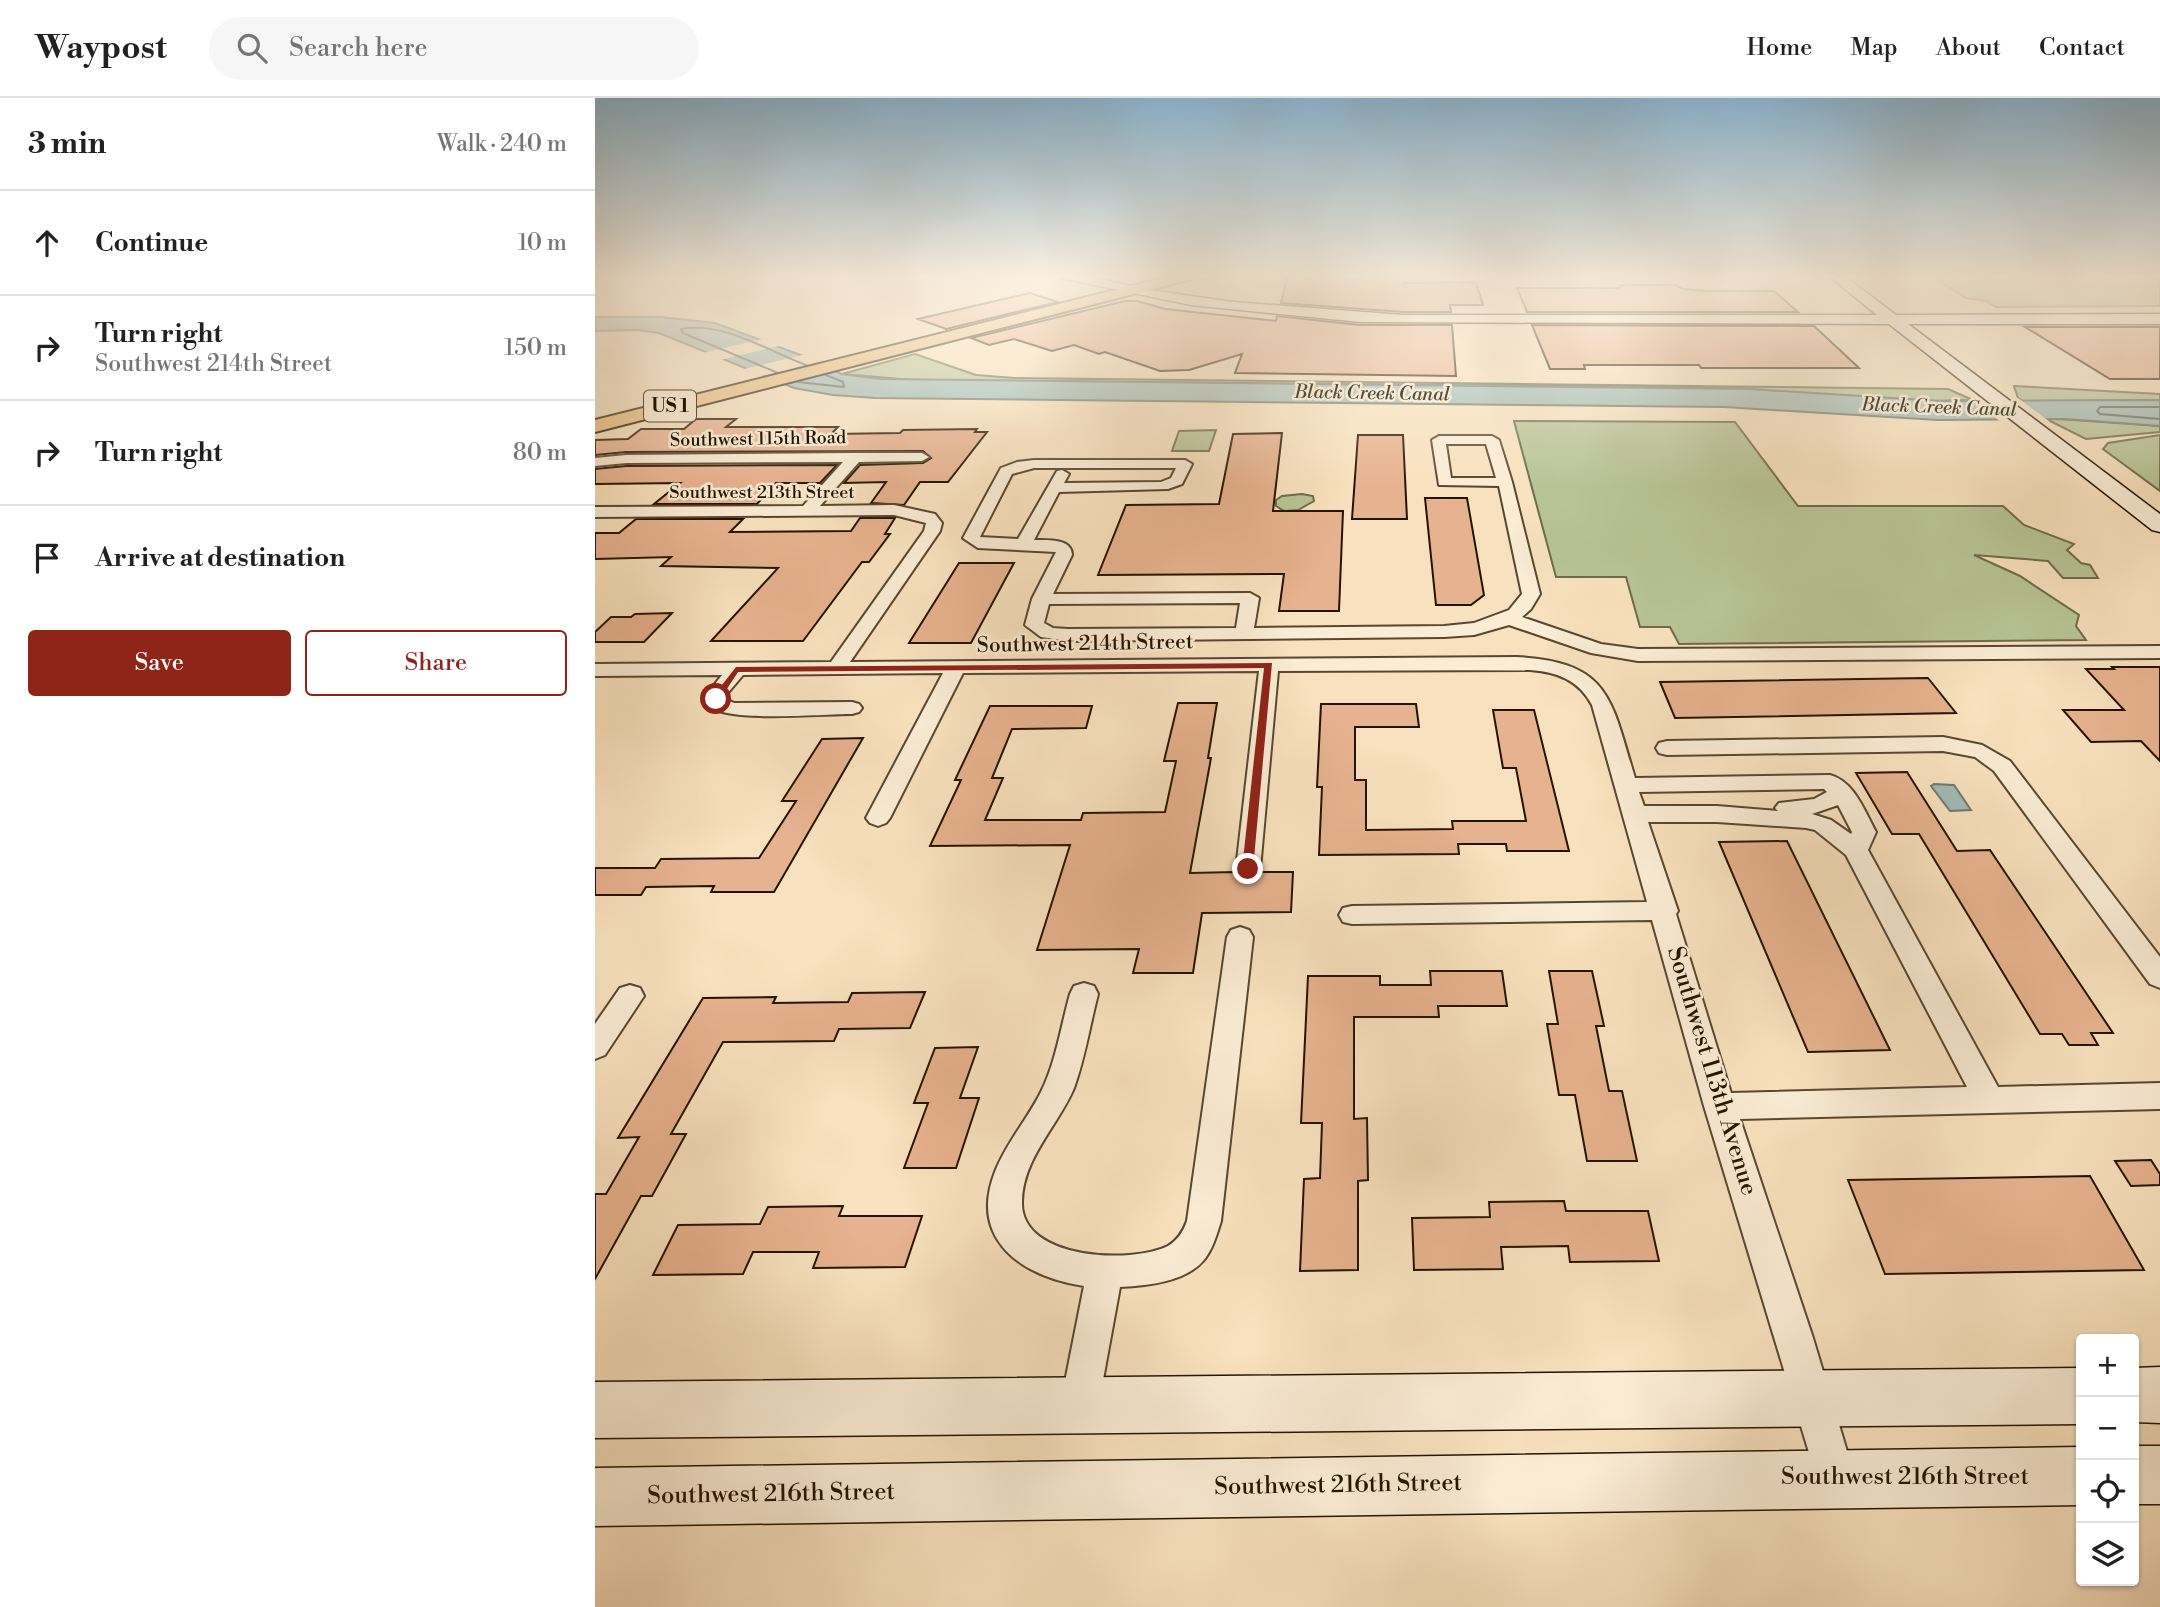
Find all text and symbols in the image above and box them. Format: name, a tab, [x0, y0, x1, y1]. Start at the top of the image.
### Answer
search box	[209, 17, 699, 80]
text: Waypost	[35, 28, 167, 69]
icon: search	[233, 29, 271, 67]
text: Search here	[289, 32, 428, 64]
text: Home	[1747, 33, 1812, 63]
text: Map	[1850, 33, 1898, 63]
text: About	[1936, 33, 2001, 63]
text: Contact	[2039, 33, 2125, 63]
text: 3 min	[28, 125, 106, 163]
text: Walk · 240 m	[437, 130, 567, 158]
icon: ahead	[28, 224, 66, 262]
text: Continue	[95, 227, 208, 259]
text: 10 m	[518, 229, 567, 257]
text: Turn right	[95, 318, 223, 350]
icon: right	[28, 329, 66, 367]
text: 150 m	[504, 334, 567, 362]
text: Southwest 214th Street	[95, 350, 332, 378]
water label: Black Creek Canal	[1293, 380, 1450, 406]
road number: US 1	[644, 390, 696, 422]
water label: Black Creek Canal	[1860, 392, 2017, 422]
street label: Southwest 115th Road	[670, 426, 847, 452]
icon: right	[28, 434, 66, 472]
text: Turn right	[95, 437, 223, 469]
text: 80 m	[513, 439, 567, 467]
street label: Southwest 213th Street	[669, 481, 855, 504]
icon: arrive	[28, 539, 66, 577]
text: Arrive at destination	[95, 542, 345, 574]
street label: Southwest 214th Street	[977, 629, 1194, 659]
button: Save	[28, 630, 291, 696]
button: Share	[305, 630, 567, 696]
route start	[700, 683, 731, 714]
route end	[1232, 853, 1263, 884]
street label: Southwest 113th Avenue	[1660, 943, 1764, 1199]
map controls	[2076, 1334, 2139, 1586]
button: +	[2076, 1334, 2139, 1397]
button: −	[2076, 1397, 2139, 1460]
button: locate	[2076, 1460, 2139, 1523]
street label: Southwest 216th Street	[1781, 1462, 2029, 1492]
street label: Southwest 216th Street	[1214, 1468, 1463, 1502]
street label: Southwest 216th Street	[647, 1477, 896, 1511]
button: layers	[2076, 1523, 2139, 1586]

